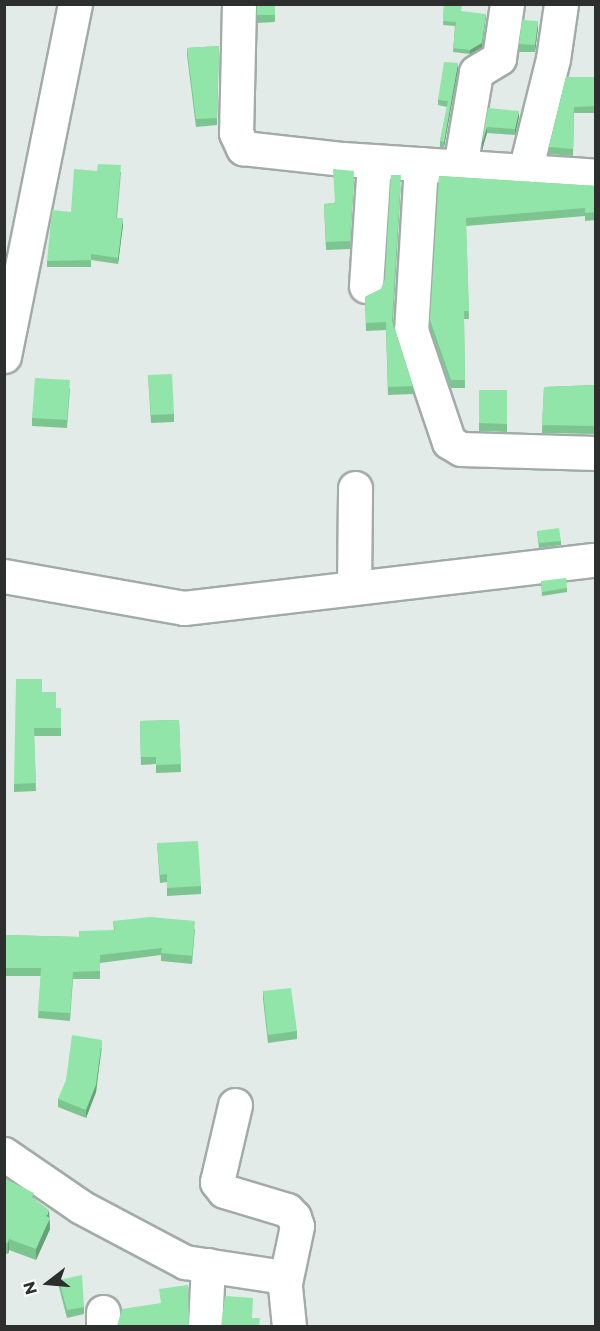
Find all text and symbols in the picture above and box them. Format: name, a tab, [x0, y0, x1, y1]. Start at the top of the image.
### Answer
north arrow	[18, 1253, 78, 1313]
text: N	[19, 1279, 41, 1297]

